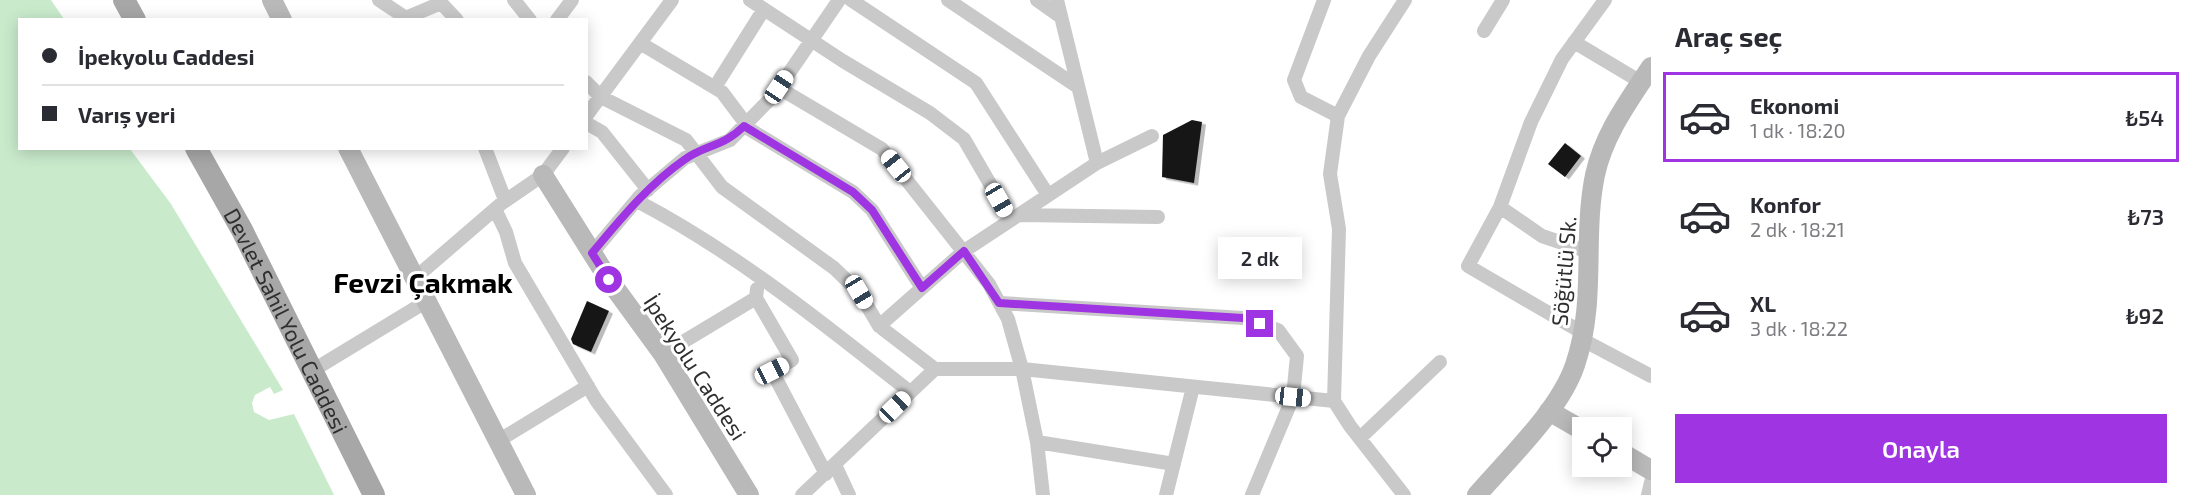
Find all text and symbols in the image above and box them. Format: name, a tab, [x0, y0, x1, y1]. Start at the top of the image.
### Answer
text: Araç seç	[1675, 20, 1782, 52]
text: İpekyolu Caddesi	[78, 43, 255, 69]
car	[761, 67, 797, 107]
icon: car	[1678, 90, 1732, 144]
text: Ekonomi	[1750, 92, 1839, 118]
text: Varış yeri	[78, 101, 176, 127]
text: ₺54	[2126, 104, 2164, 130]
text: 1 dk · 18:20	[1750, 118, 1846, 142]
car	[878, 146, 914, 186]
car	[982, 180, 1016, 220]
icon: car	[1678, 189, 1732, 243]
text: Konfor	[1750, 191, 1821, 217]
street label: Devlet Sahil Yolu Caddesi	[219, 203, 354, 437]
text: ₺73	[2128, 203, 2164, 229]
street label: Söğütlü Sk.	[1545, 215, 1581, 327]
text: 2 dk · 18:21	[1750, 217, 1845, 241]
callout: 2 dk	[1218, 237, 1302, 279]
text: 2 dk	[1241, 246, 1279, 270]
district label: Fevzi Çakmak	[333, 265, 513, 300]
route start	[595, 266, 622, 293]
car	[842, 272, 876, 312]
icon: car	[1678, 288, 1732, 342]
street label: İpekyolu Caddesi	[639, 290, 753, 444]
text: XL	[1750, 290, 1776, 316]
text: ₺92	[2126, 302, 2164, 328]
route end	[1246, 310, 1273, 337]
text: 3 dk · 18:22	[1750, 316, 1848, 340]
car	[752, 355, 792, 387]
car	[1274, 386, 1312, 408]
car	[876, 388, 914, 426]
button: Onayla	[1675, 414, 2167, 483]
map controls	[1572, 417, 1632, 477]
button: locate	[1572, 417, 1632, 477]

